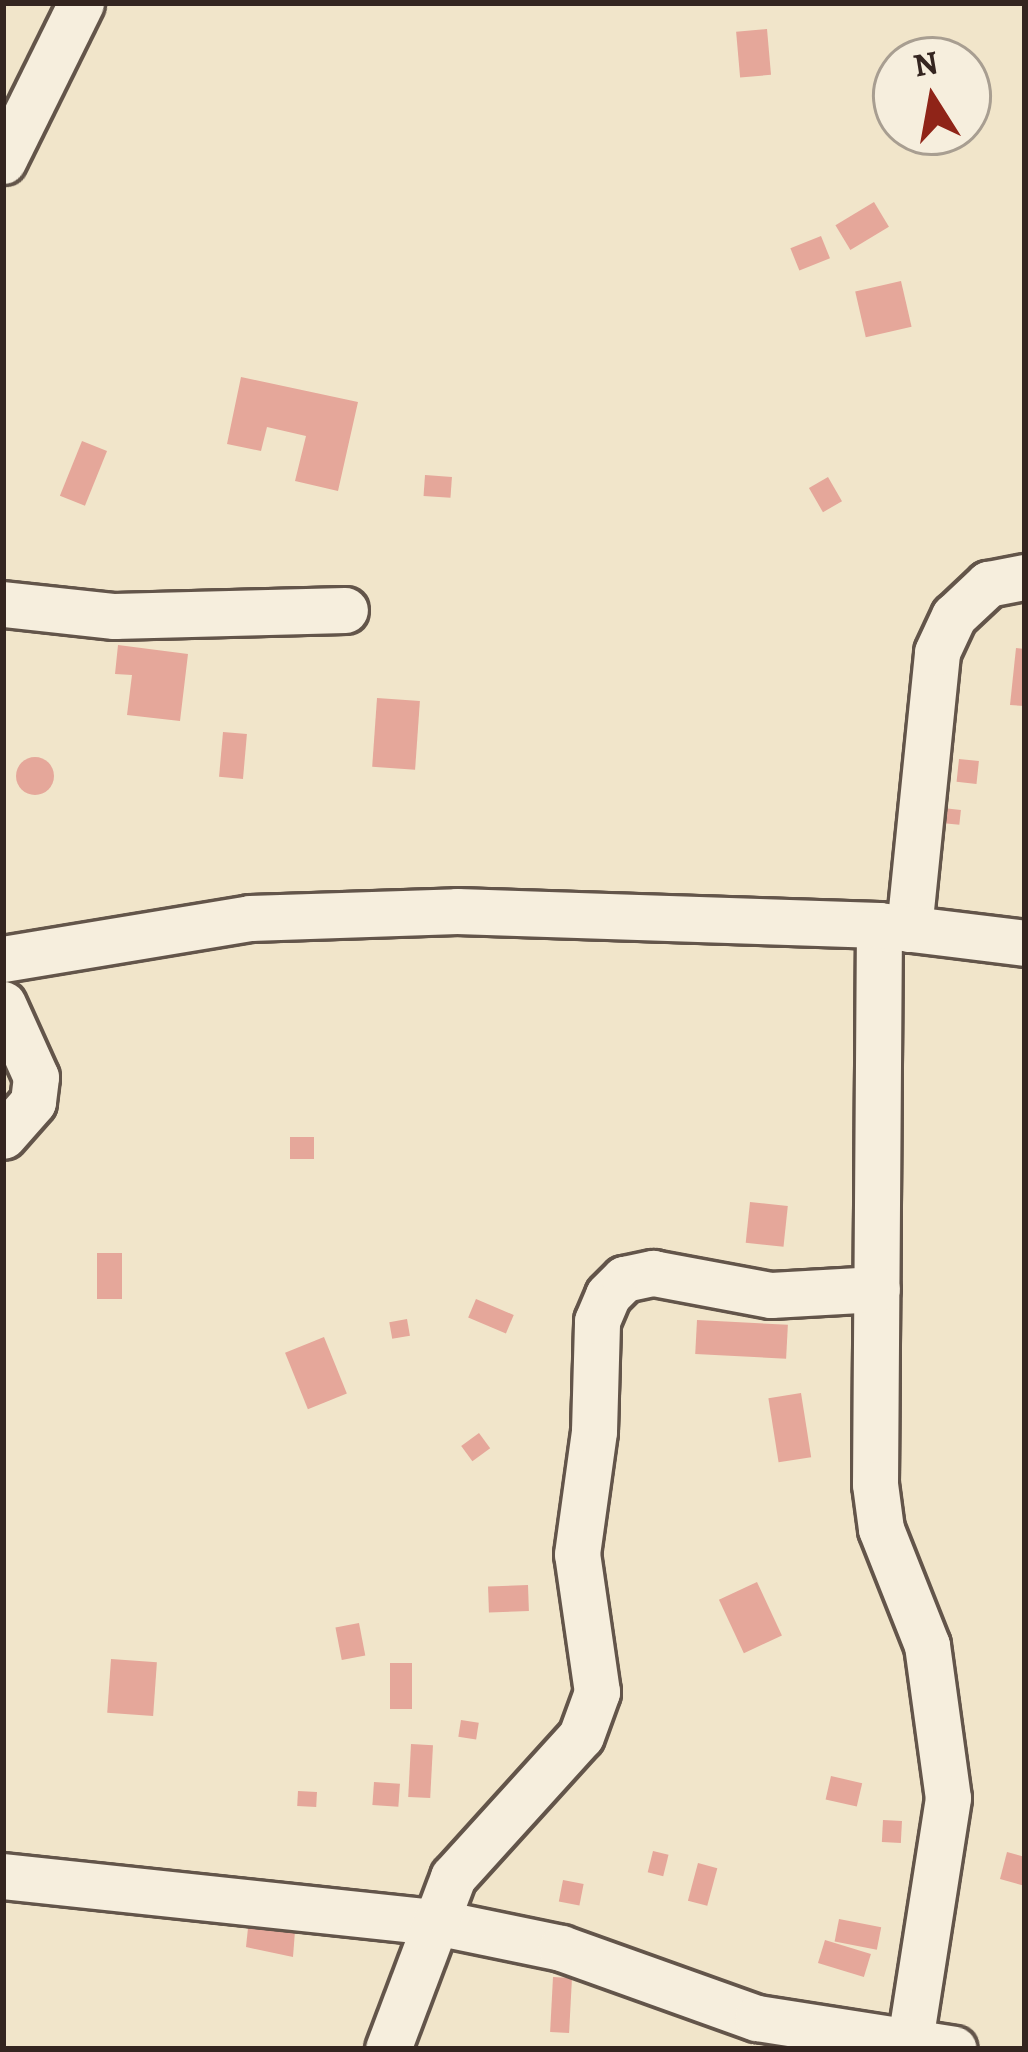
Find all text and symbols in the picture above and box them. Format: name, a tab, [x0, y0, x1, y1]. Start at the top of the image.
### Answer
north arrow	[872, 36, 992, 156]
text: N	[910, 39, 942, 87]

